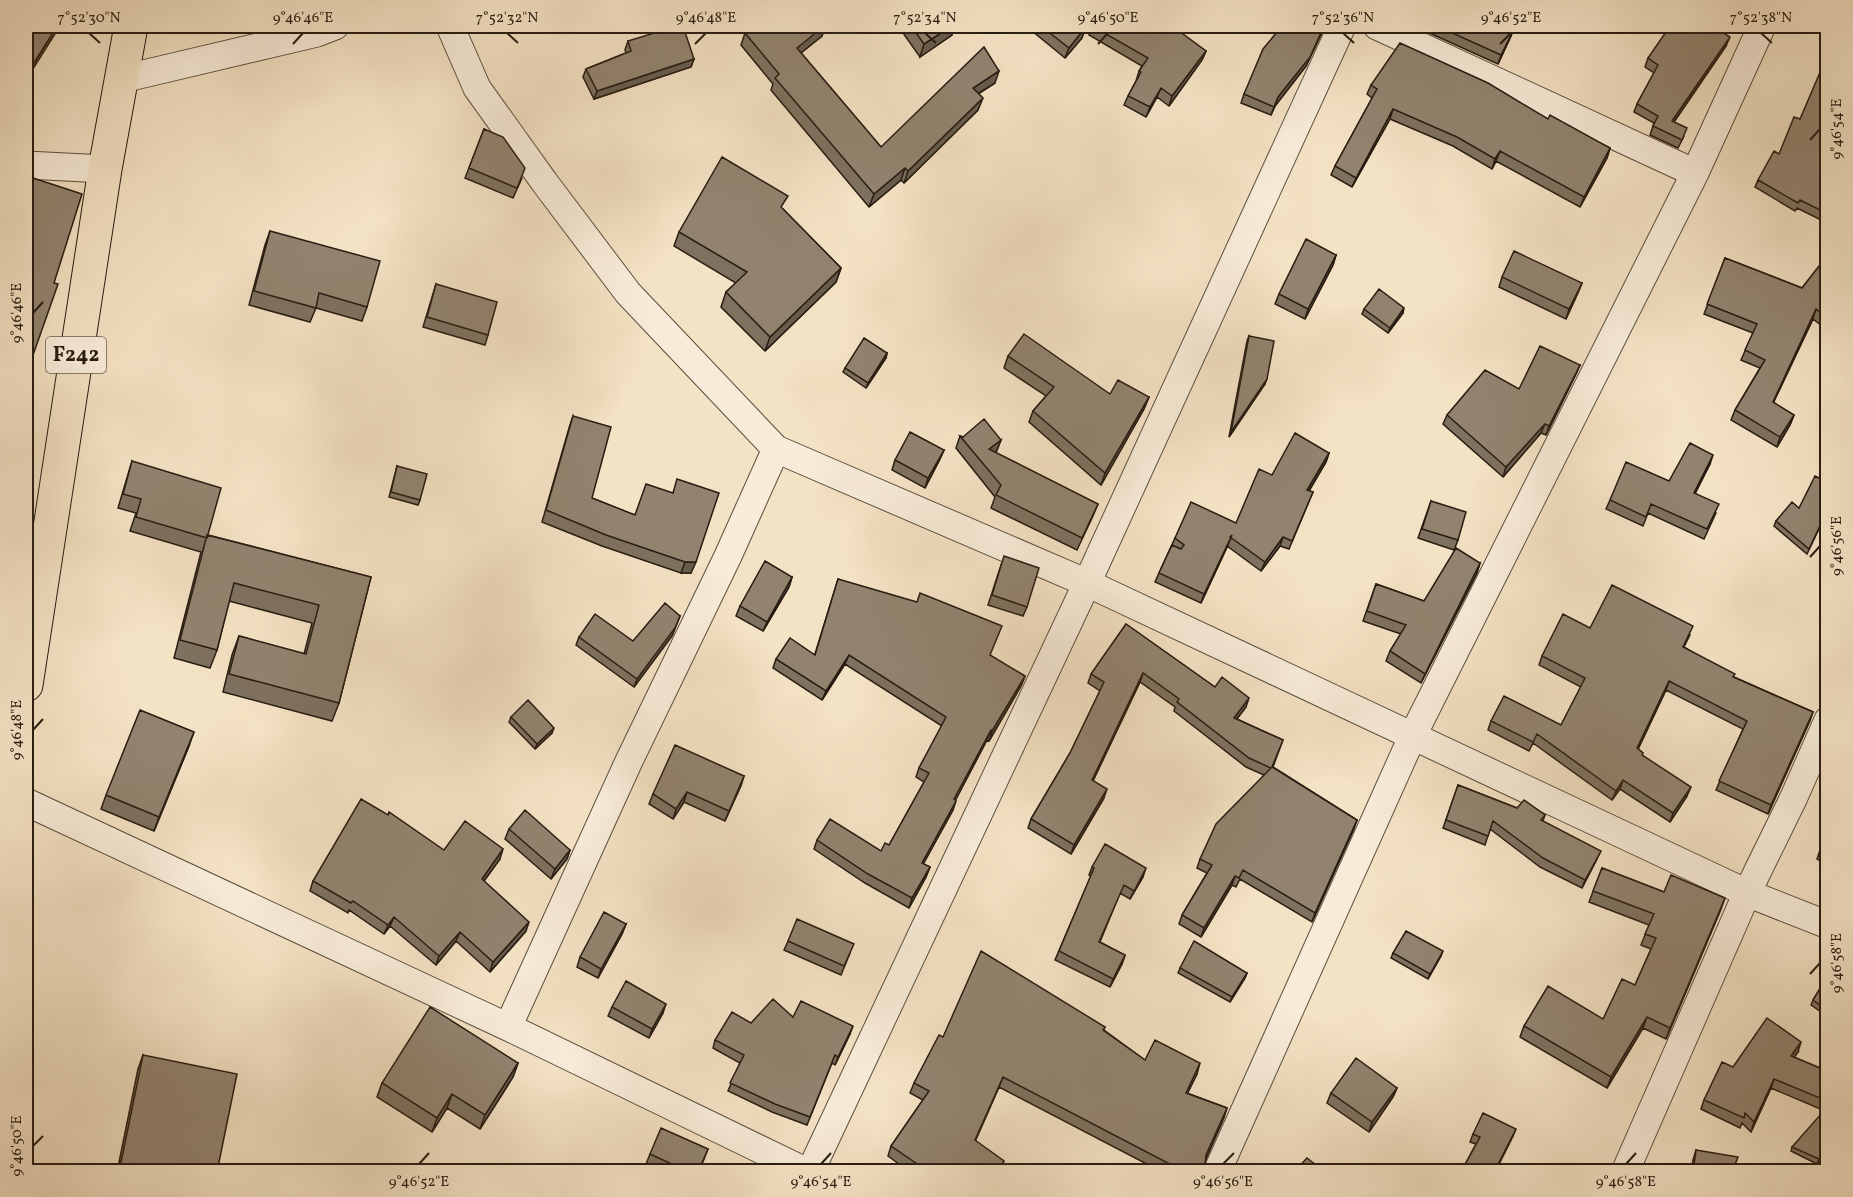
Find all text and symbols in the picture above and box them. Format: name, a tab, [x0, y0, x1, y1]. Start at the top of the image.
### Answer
text: 7°52'30"N	[57, 8, 121, 29]
text: 9°46'46"E	[273, 8, 333, 29]
text: 7°52'32"N	[476, 8, 538, 29]
text: 9°46'48"E	[676, 8, 736, 29]
text: 7°52'34"N	[893, 8, 957, 29]
text: 9°46'50"E	[1077, 8, 1139, 29]
text: 7°52'36"N	[1312, 8, 1374, 29]
text: 9°46'52"E	[1481, 8, 1541, 29]
text: 7°52'38"N	[1730, 8, 1792, 29]
text: 9°46'54"E	[1827, 98, 1848, 160]
text: 9°46'46"E	[7, 283, 28, 343]
road number: F242	[46, 337, 106, 373]
text: 9°46'56"E	[1827, 516, 1848, 576]
text: 9°46'48"E	[7, 700, 28, 760]
text: 9°46'58"E	[1827, 933, 1848, 993]
text: 9°46'50"E	[7, 1115, 28, 1177]
text: 9°46'52"E	[389, 1172, 449, 1193]
text: 9°46'54"E	[790, 1172, 852, 1193]
text: 9°46'56"E	[1193, 1172, 1253, 1193]
text: 9°46'58"E	[1596, 1172, 1656, 1193]

